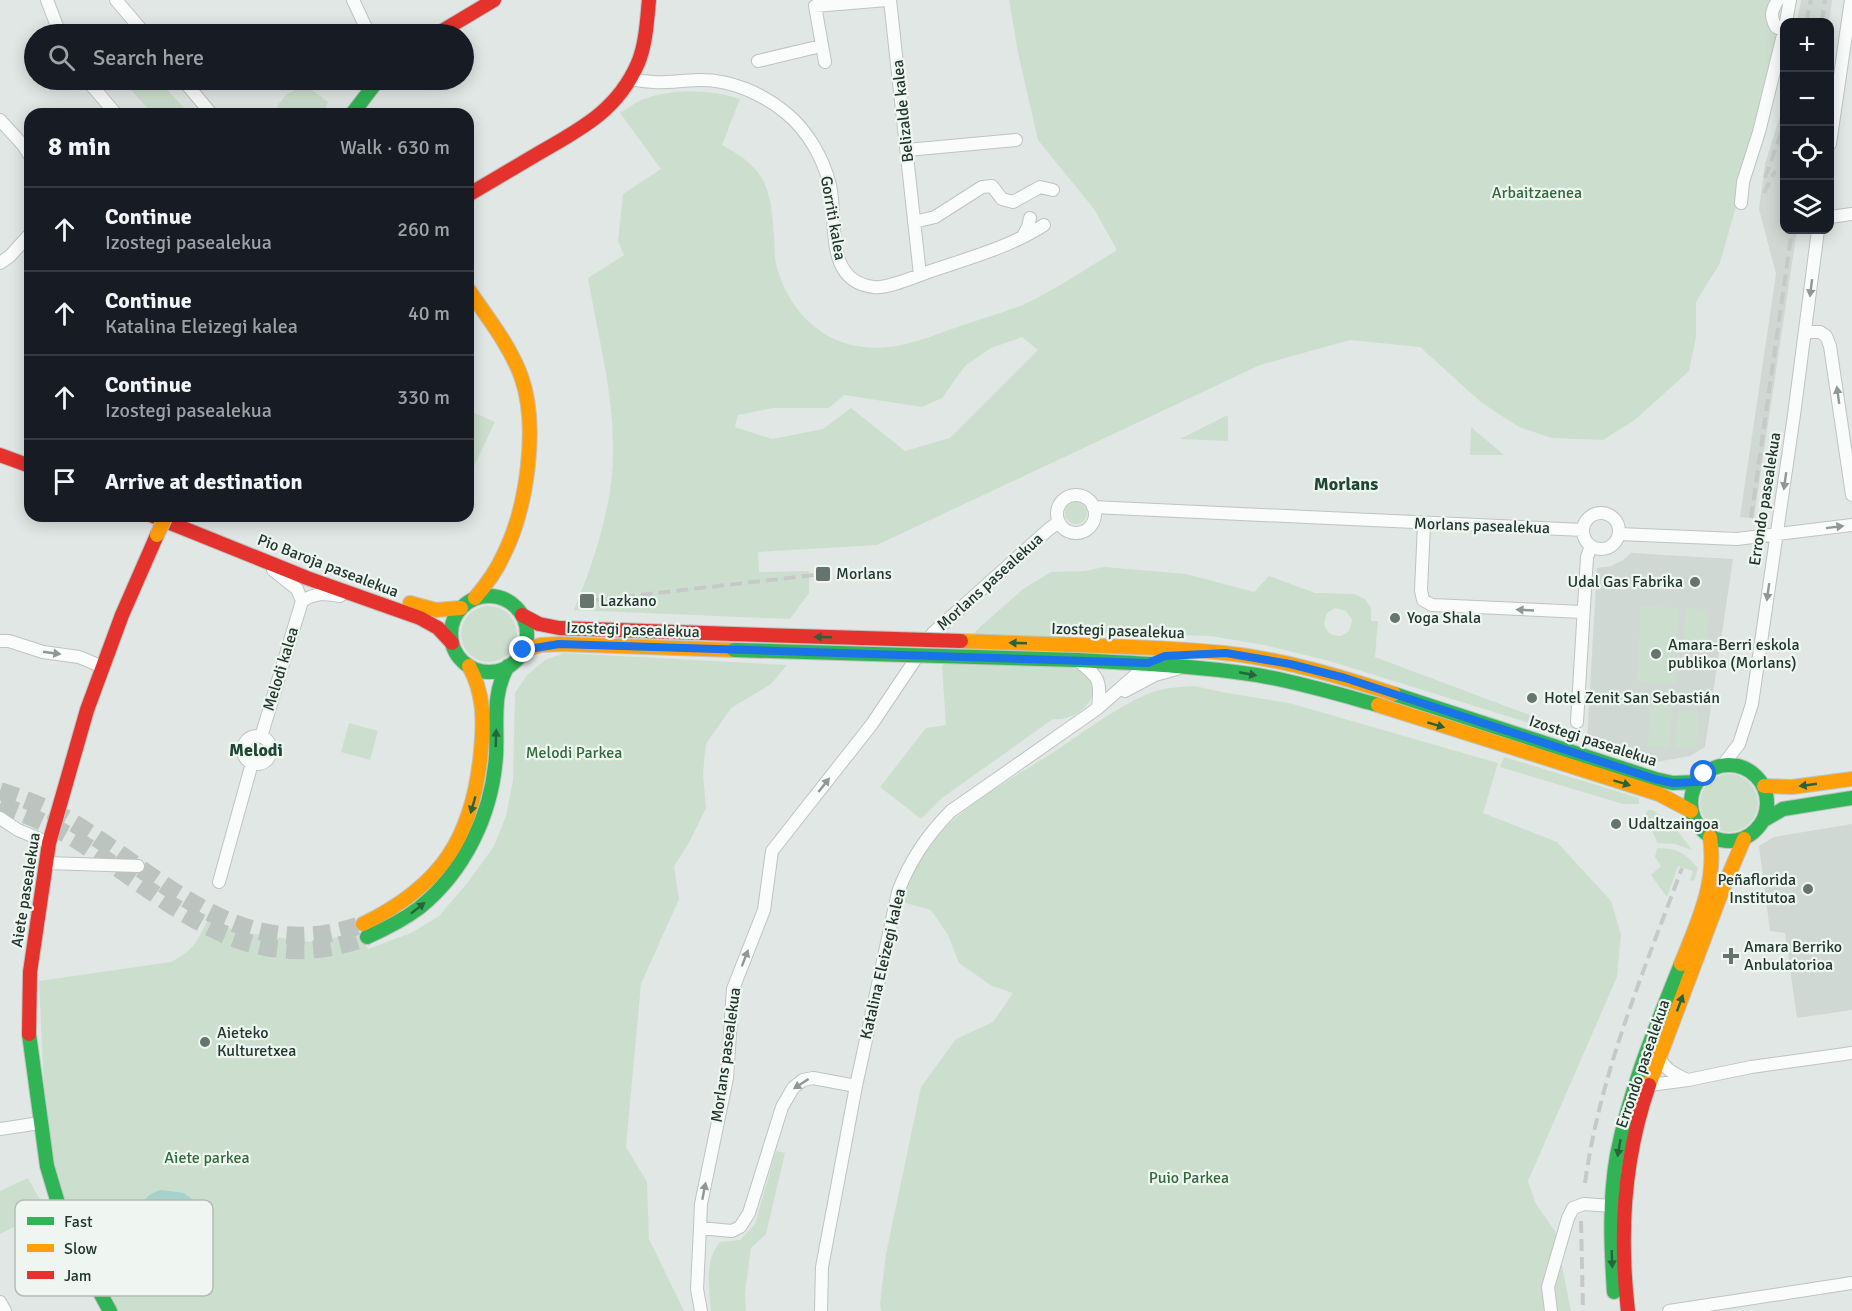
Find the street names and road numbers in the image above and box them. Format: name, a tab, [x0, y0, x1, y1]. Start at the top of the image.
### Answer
street label: Belizalde kalea	[888, 59, 918, 163]
street label: Gorriti kalea	[816, 174, 850, 262]
street label: Errondo pasealekua	[1745, 431, 1785, 567]
street label: Morlans pasealekua	[1414, 514, 1550, 538]
street label: Morlans pasealekua	[933, 529, 1047, 635]
street label: Pio Baroja pasealekua	[254, 530, 402, 602]
street label: Izostegi pasealekua	[566, 618, 700, 642]
street label: Izostegi pasealekua	[1051, 619, 1185, 643]
street label: Melodi kalea	[259, 625, 303, 713]
street label: Izostegi pasealekua	[1526, 711, 1660, 771]
street label: Aiete pasealekua	[7, 831, 45, 949]
street label: Katalina Eleizegi kalea	[856, 887, 910, 1041]
street label: Morlans pasealekua	[707, 986, 745, 1124]
street label: Errondo pasealekua	[1612, 997, 1674, 1131]

